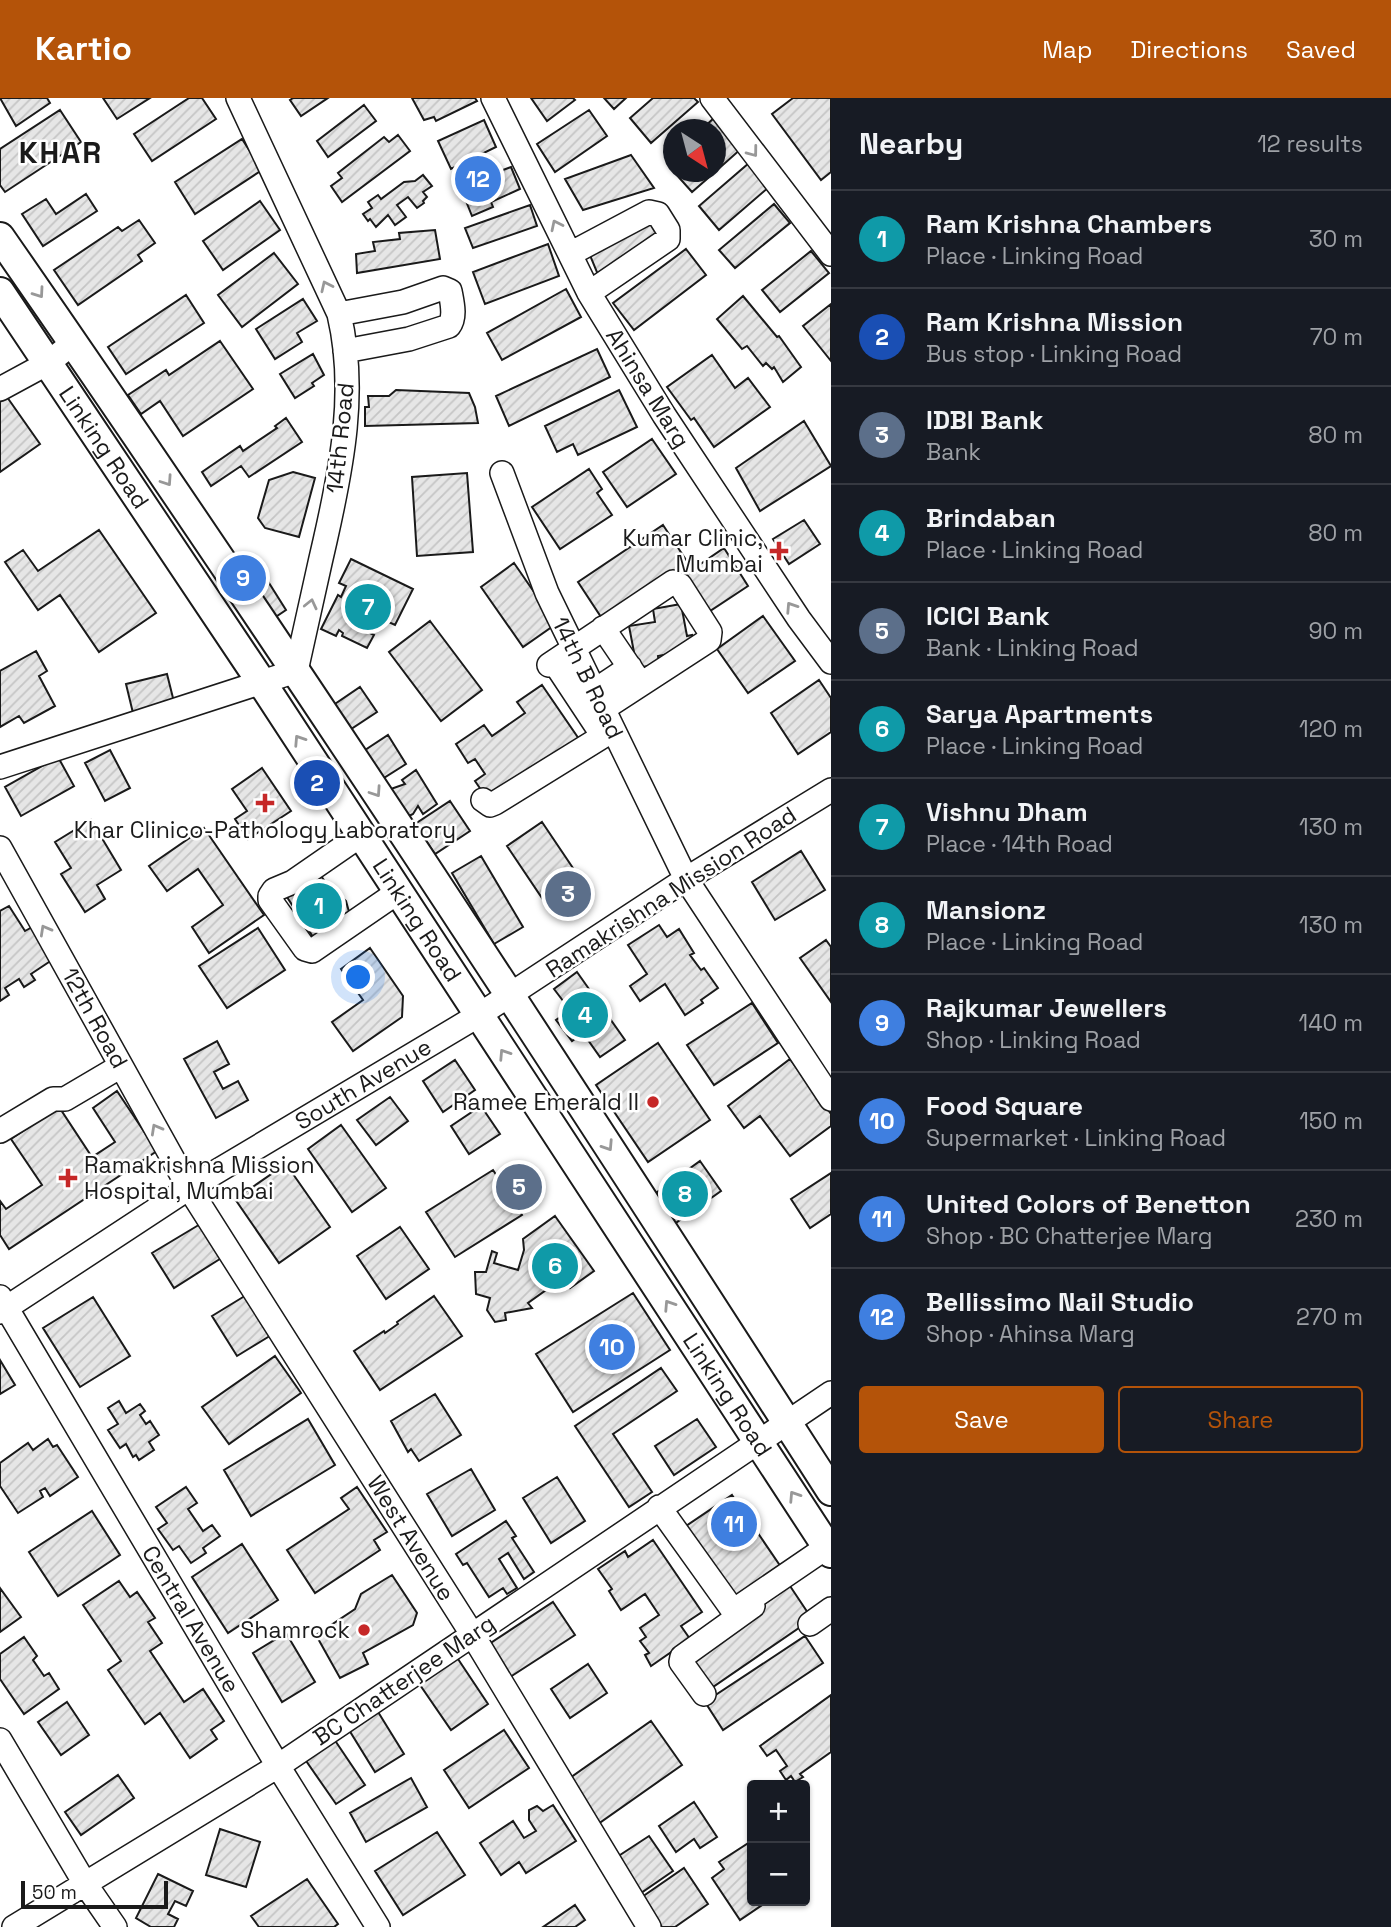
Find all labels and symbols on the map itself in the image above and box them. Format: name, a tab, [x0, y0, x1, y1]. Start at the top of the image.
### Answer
north arrow	[663, 119, 726, 182]
district label: KHAR	[19, 133, 103, 172]
one-way arrow	[745, 145, 758, 157]
pin: 12	[455, 153, 501, 205]
one-way arrow	[551, 220, 565, 232]
one-way arrow	[320, 281, 334, 293]
one-way arrow	[31, 285, 43, 298]
street label: Ahinsa Marg	[599, 323, 697, 453]
street label: Linking Road	[52, 380, 156, 515]
street label: 14th Road	[319, 381, 361, 495]
one-way arrow	[159, 473, 171, 486]
place label: Kumar Clinic, Mumbai	[622, 523, 763, 579]
marker: Kumar Clinic, Mumbai	[769, 541, 789, 561]
pin: 9	[220, 552, 266, 604]
pin: 7	[345, 581, 391, 633]
one-way arrow	[303, 598, 317, 610]
one-way arrow	[786, 601, 799, 614]
street label: 14th B Road	[546, 612, 630, 744]
one-way arrow	[294, 735, 307, 748]
pin: 2	[294, 757, 340, 809]
one-way arrow	[368, 784, 380, 797]
marker: Khar Clinico-Pathology Laboratory	[255, 793, 275, 813]
street label: Ramakrishna Mission Road	[540, 800, 802, 984]
place label: Khar Clinico-Pathology Laboratory	[74, 815, 456, 845]
street label: Linking Road	[366, 853, 468, 988]
pin: 3	[545, 868, 591, 920]
pin: 1	[296, 880, 342, 932]
one-way arrow	[40, 924, 53, 937]
your location	[341, 960, 375, 994]
street label: 12th Road	[55, 962, 135, 1074]
pin: 4	[562, 989, 608, 1041]
street label: South Avenue	[289, 1032, 437, 1136]
one-way arrow	[500, 1048, 513, 1061]
place label: Ramee Emerald II	[453, 1087, 639, 1117]
marker: Ramee Emerald II	[645, 1094, 661, 1110]
one-way arrow	[151, 1123, 164, 1136]
one-way arrow	[600, 1138, 613, 1151]
place label: Ramakrishna Mission Hospital, Mumbai	[84, 1150, 315, 1206]
pin: 5	[496, 1161, 542, 1213]
marker: Ramakrishna Mission Hospital, Mumbai	[58, 1168, 78, 1188]
pin: 8	[662, 1168, 708, 1220]
pin: 6	[532, 1240, 578, 1292]
one-way arrow	[665, 1300, 678, 1313]
pin: 10	[589, 1321, 635, 1373]
street label: Linking Road	[676, 1327, 779, 1462]
street label: West Avenue	[360, 1470, 462, 1606]
one-way arrow	[789, 1491, 802, 1504]
pin: 11	[711, 1498, 757, 1550]
street label: Central Avenue	[135, 1540, 247, 1698]
street label: BC Chatterjee Marg	[307, 1608, 501, 1752]
place label: Shamrock	[240, 1615, 350, 1645]
marker: Shamrock	[356, 1622, 372, 1638]
scale bar	[21, 1878, 168, 1910]

